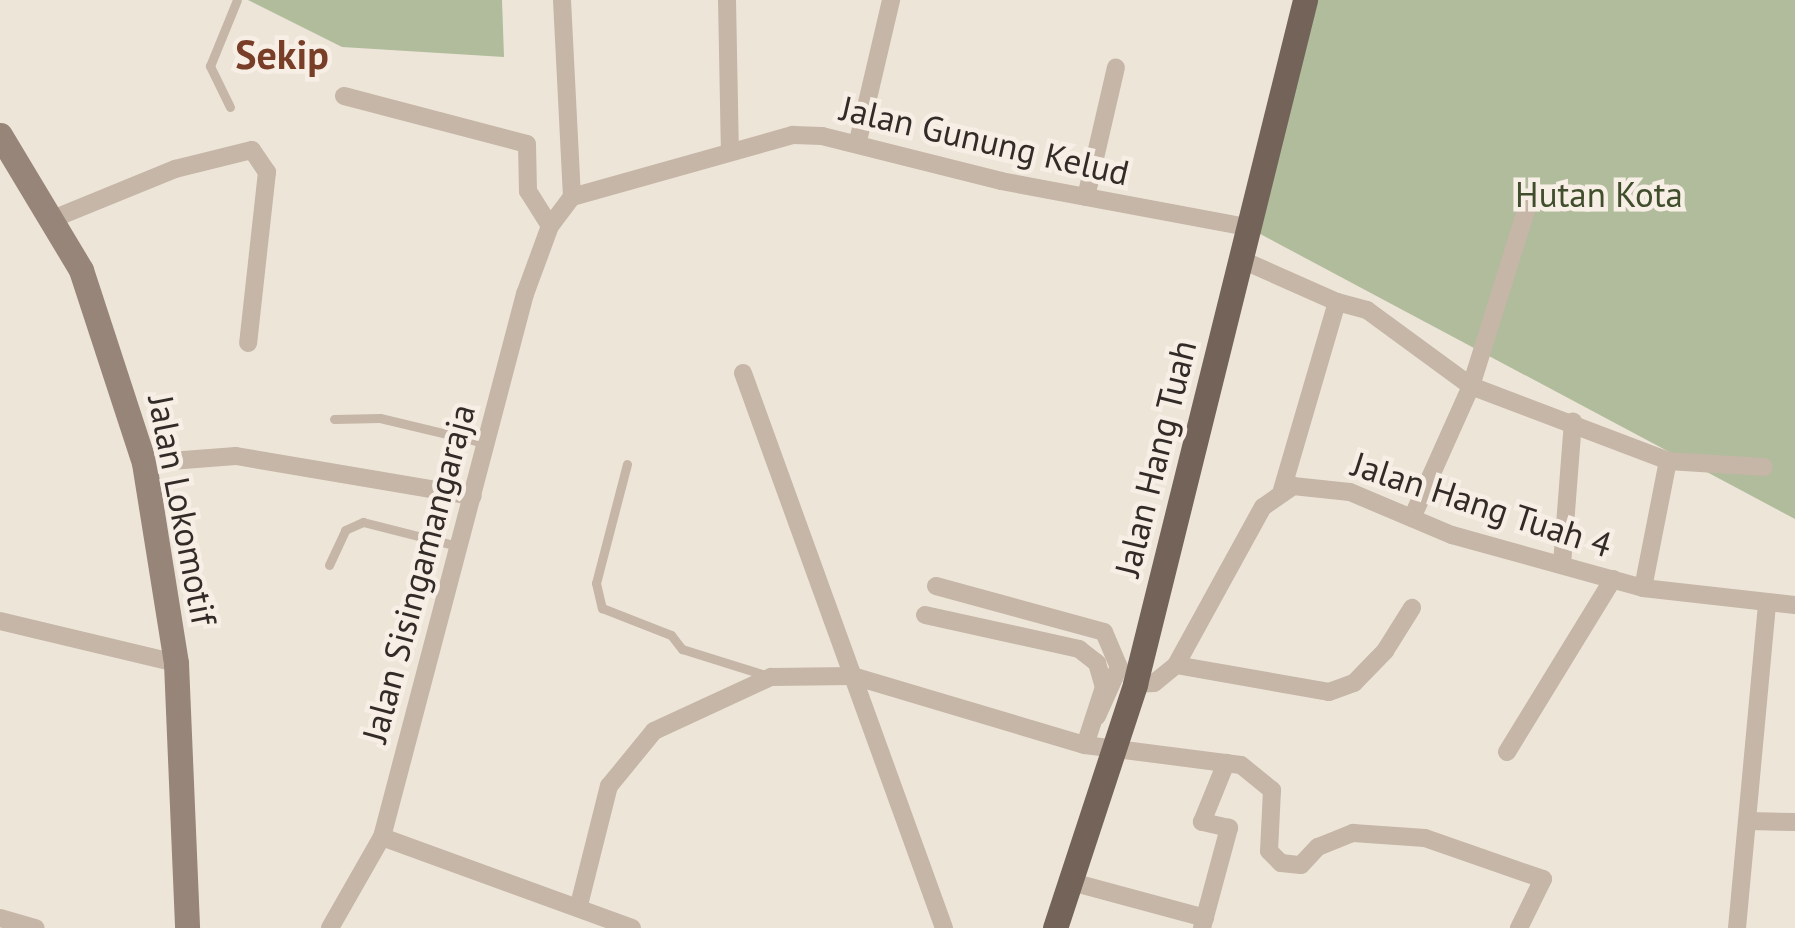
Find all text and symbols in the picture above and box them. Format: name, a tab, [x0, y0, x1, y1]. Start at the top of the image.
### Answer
district label: Sekip	[235, 30, 329, 78]
street label: Jalan Gunung Kelud	[837, 86, 1133, 194]
park label: Hutan Kota	[1515, 173, 1683, 215]
street label: Jalan Hang Tuah	[1105, 335, 1205, 581]
street label: Jalan Lokomotif	[140, 392, 226, 628]
street label: Jalan Sisingamangaraja	[353, 399, 483, 747]
street label: Jalan Hang Tuah 4	[1346, 442, 1618, 566]

